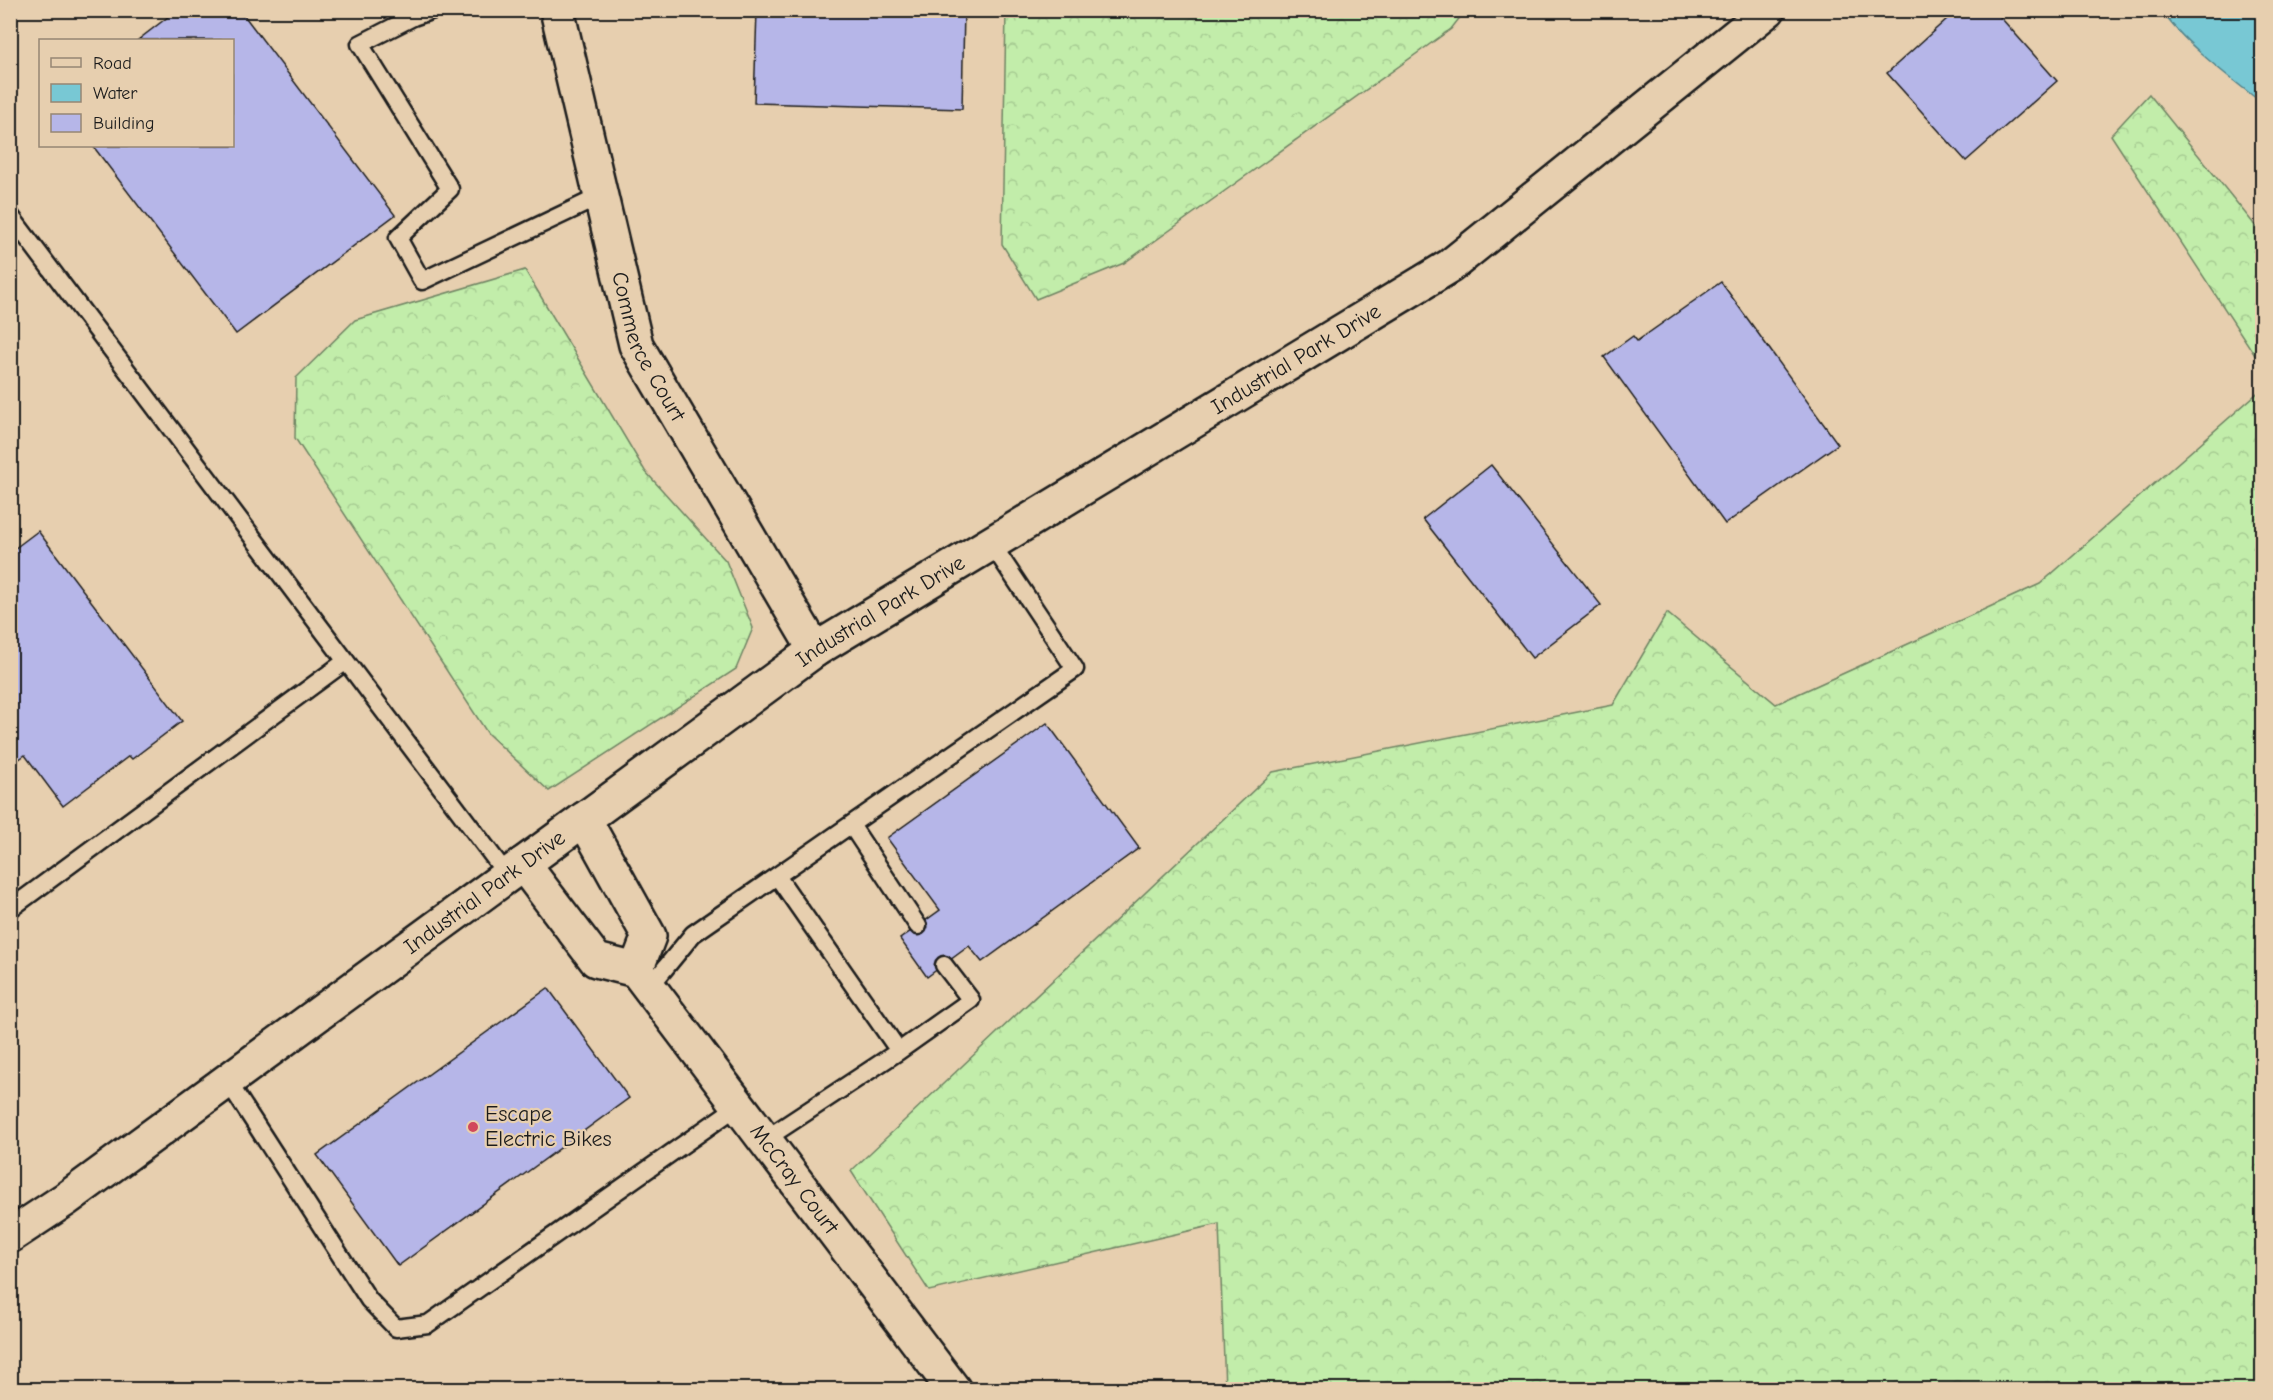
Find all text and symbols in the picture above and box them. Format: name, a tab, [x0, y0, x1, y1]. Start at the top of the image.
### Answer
legend	[39, 39, 234, 147]
text: Road	[93, 53, 132, 74]
text: Water	[93, 83, 138, 104]
text: Building	[93, 113, 155, 134]
street label: Commerce Court	[606, 269, 691, 427]
street label: Industrial Park Drive	[1207, 298, 1386, 420]
street label: Industrial Park Drive	[791, 549, 970, 673]
street label: Industrial Park Drive	[399, 825, 570, 960]
place label: Escape Electric Bikes	[485, 1101, 612, 1152]
street label: McCray Court	[744, 1119, 845, 1240]
marker: Escape Electric Bikes	[466, 1120, 480, 1134]

